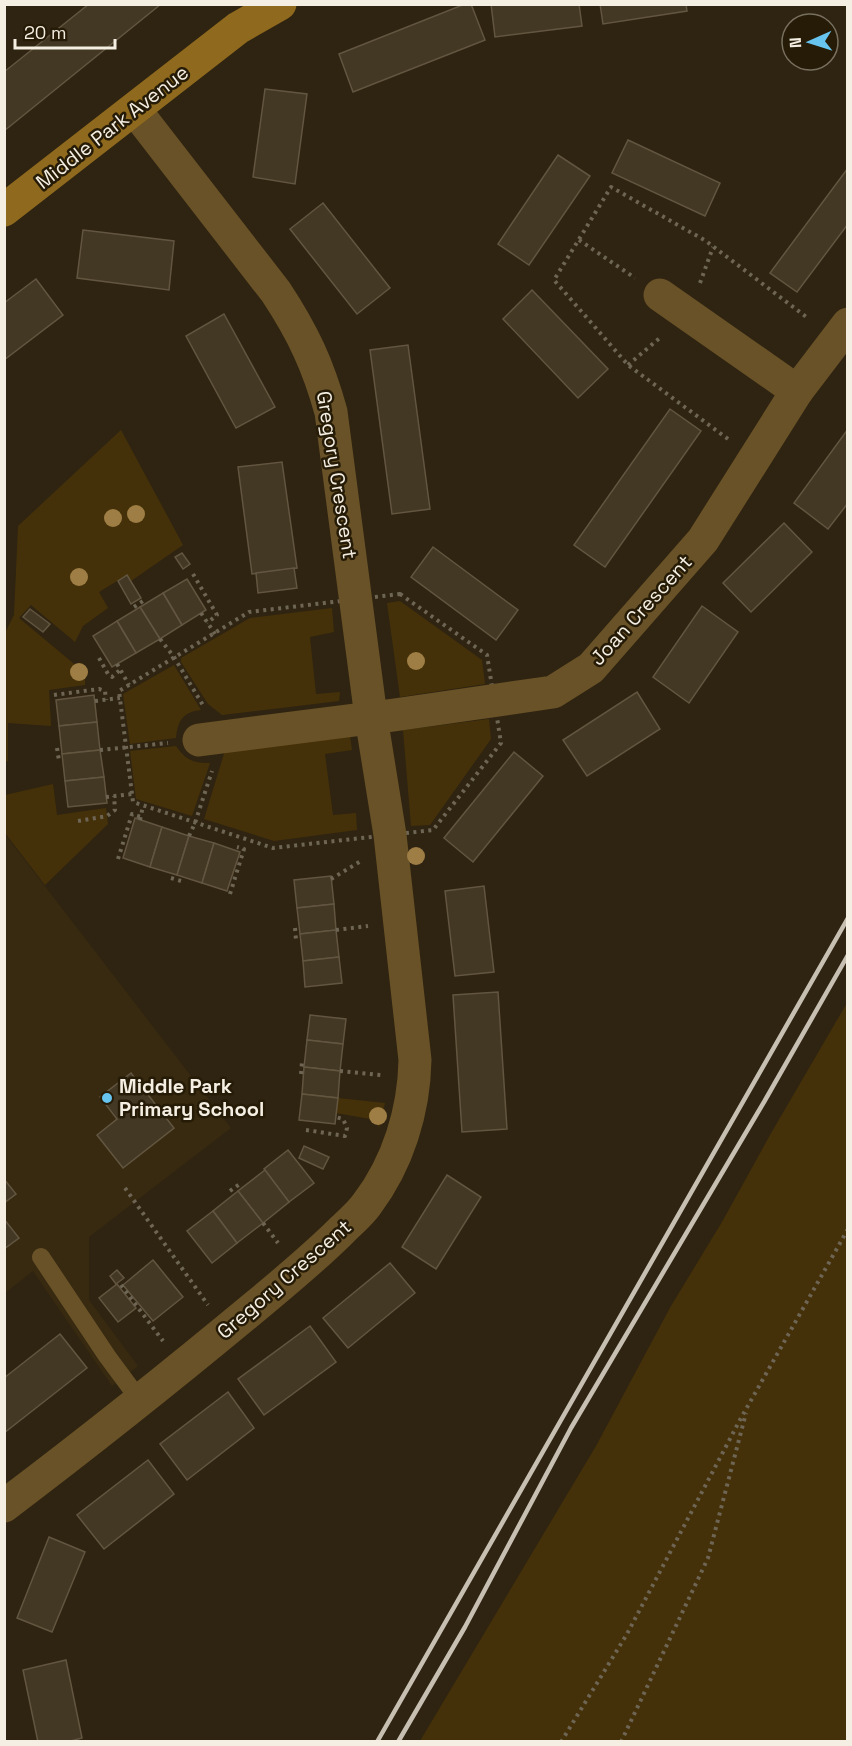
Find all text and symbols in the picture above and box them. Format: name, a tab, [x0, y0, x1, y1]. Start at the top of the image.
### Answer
scale bar	[15, 12, 116, 50]
north arrow	[780, 12, 840, 72]
text: 20 m	[24, 21, 67, 44]
text: N	[785, 37, 806, 49]
street label: Middle Park Avenue	[30, 59, 194, 195]
street label: Gregory Crescent	[311, 389, 363, 561]
street label: Joan Crescent	[584, 549, 698, 671]
place label: Middle Park Primary School	[119, 1073, 264, 1122]
marker: Middle Park Primary School	[100, 1091, 114, 1105]
street label: Gregory Crescent	[211, 1214, 357, 1344]

